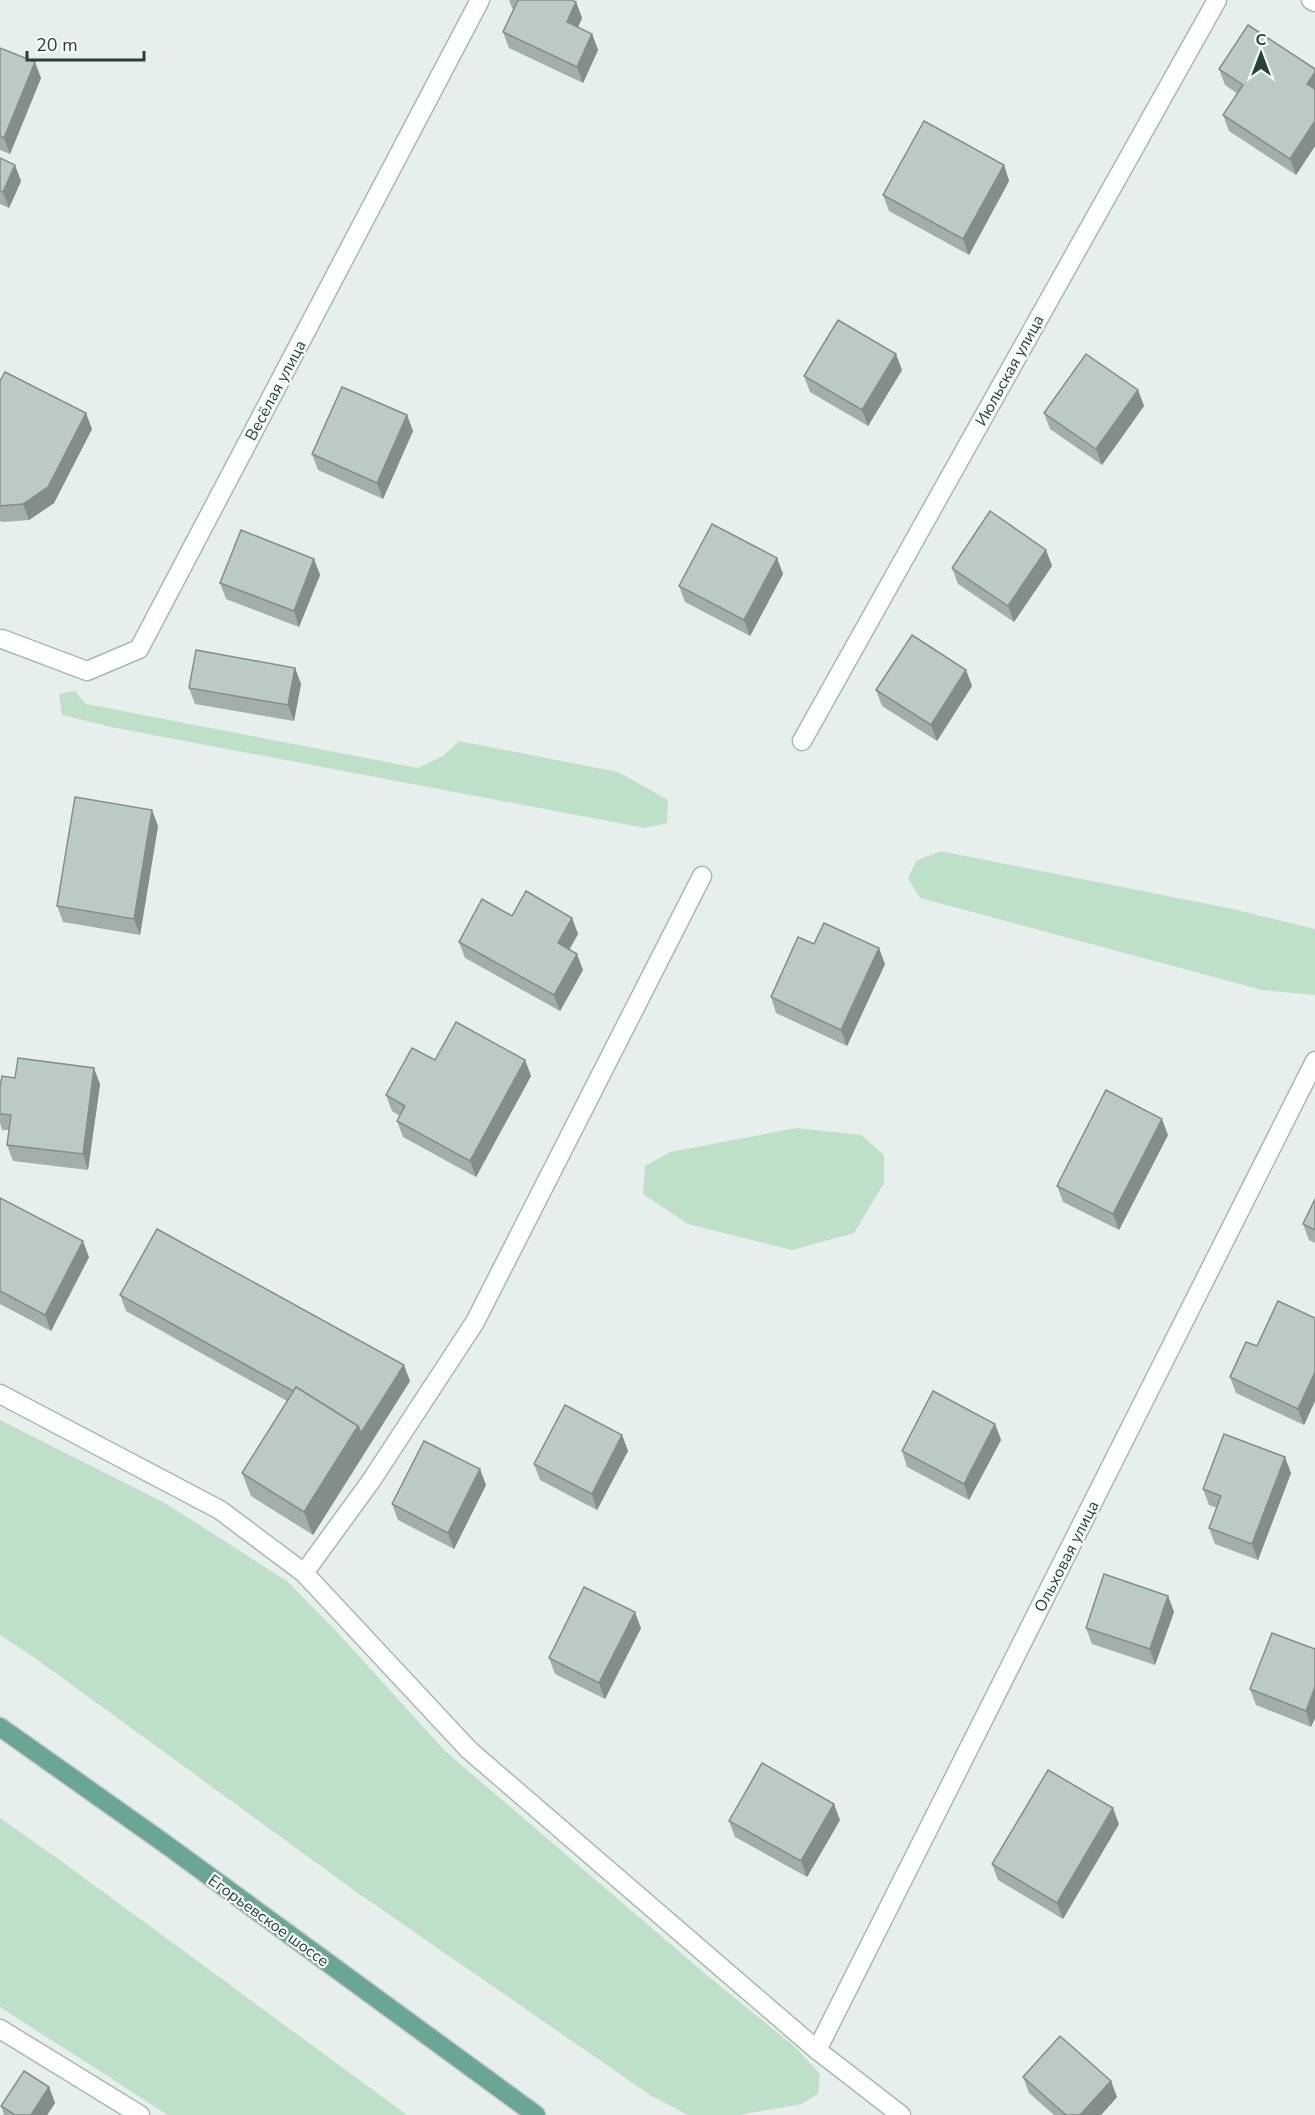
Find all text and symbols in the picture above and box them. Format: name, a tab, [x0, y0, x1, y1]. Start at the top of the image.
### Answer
scale bar	[27, 24, 144, 62]
north arrow	[1231, 24, 1291, 84]
text: С	[1256, 29, 1267, 51]
text: 20 m	[36, 33, 78, 57]
street label: Июльская улица	[970, 311, 1049, 430]
street label: Весёлая улица	[240, 336, 312, 445]
street label: Ольховая улица	[1029, 1497, 1104, 1616]
street label: Егорьевское шоссе	[204, 1869, 333, 1972]

